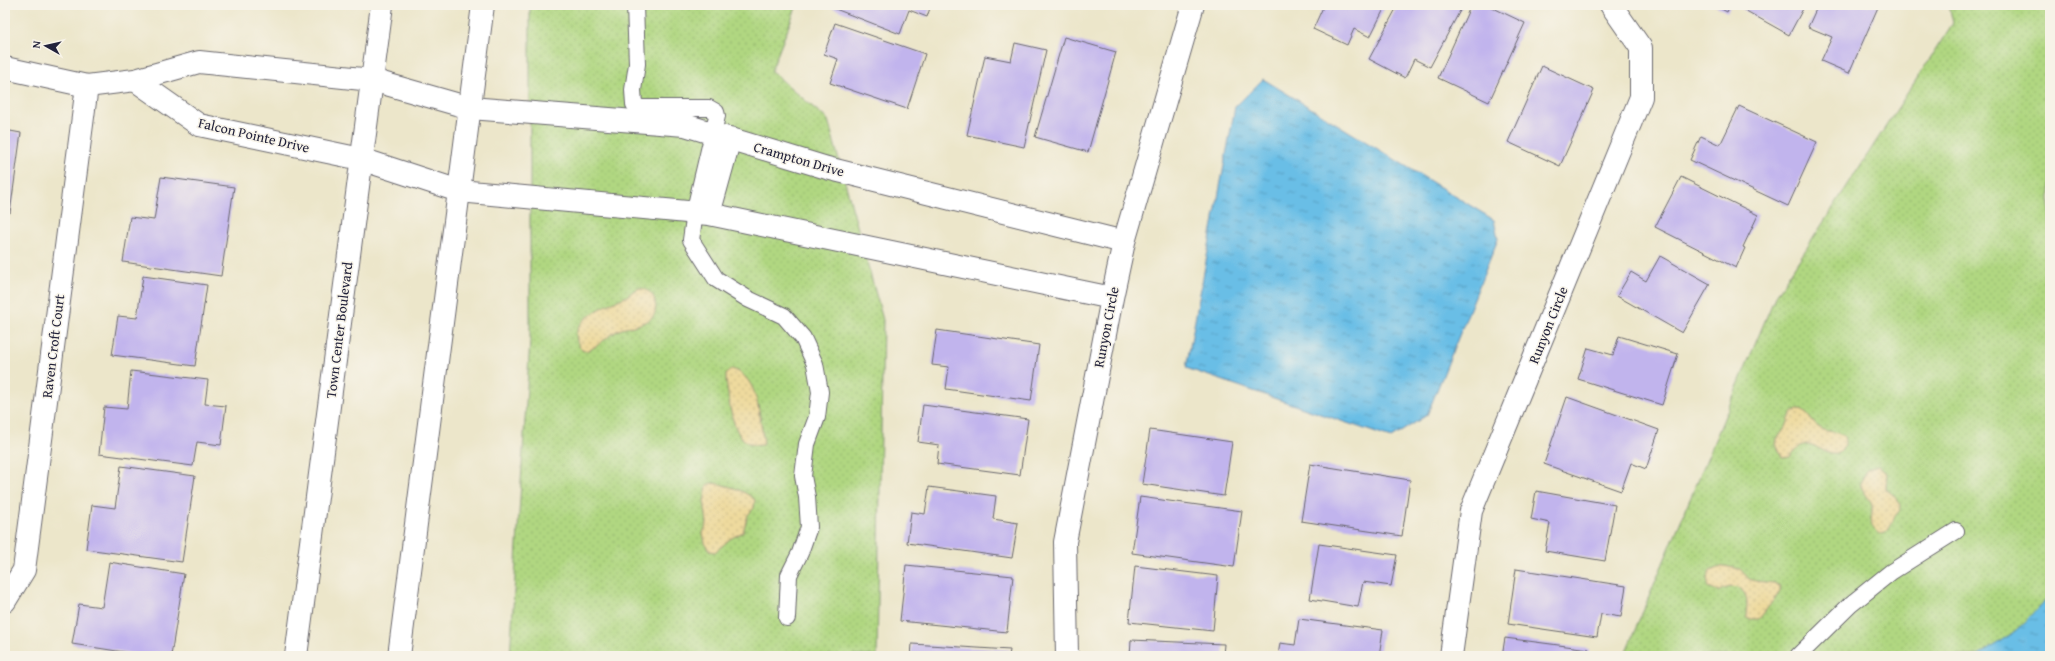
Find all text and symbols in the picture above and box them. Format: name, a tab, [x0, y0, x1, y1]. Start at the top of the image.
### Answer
north arrow	[26, 26, 66, 66]
text: N	[28, 39, 45, 49]
street label: Falcon Pointe Drive	[196, 112, 312, 158]
street label: Crampton Drive	[751, 137, 847, 182]
street label: Town Center Boulevard	[321, 260, 357, 399]
street label: Runyon Circle	[1523, 283, 1573, 367]
street label: Runyon Circle	[1088, 284, 1124, 369]
street label: Raven Croft Court	[37, 293, 69, 399]

